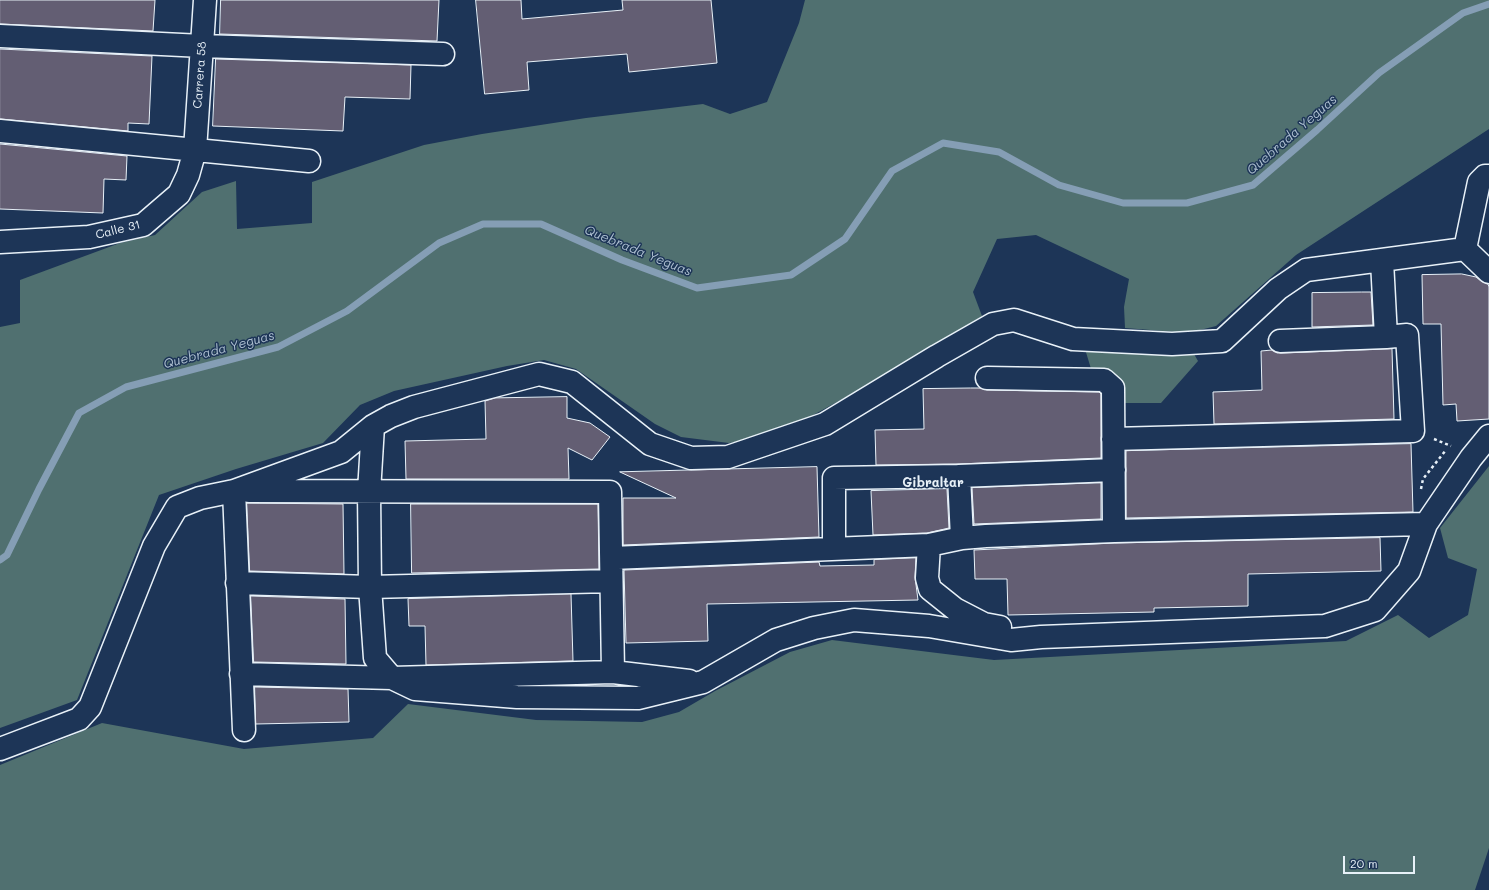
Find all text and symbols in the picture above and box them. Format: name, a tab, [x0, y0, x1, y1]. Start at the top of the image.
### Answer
street label: Carrera 58	[190, 41, 210, 109]
water label: Quebrada Yeguas	[1244, 92, 1340, 178]
street label: Calle 31	[94, 217, 142, 243]
water label: Quebrada Yeguas	[582, 222, 694, 280]
water label: Quebrada Yeguas	[162, 328, 276, 372]
district label: Gibraltar	[902, 475, 964, 491]
scale bar	[1345, 848, 1417, 874]
text: 20 m	[1350, 855, 1378, 871]

